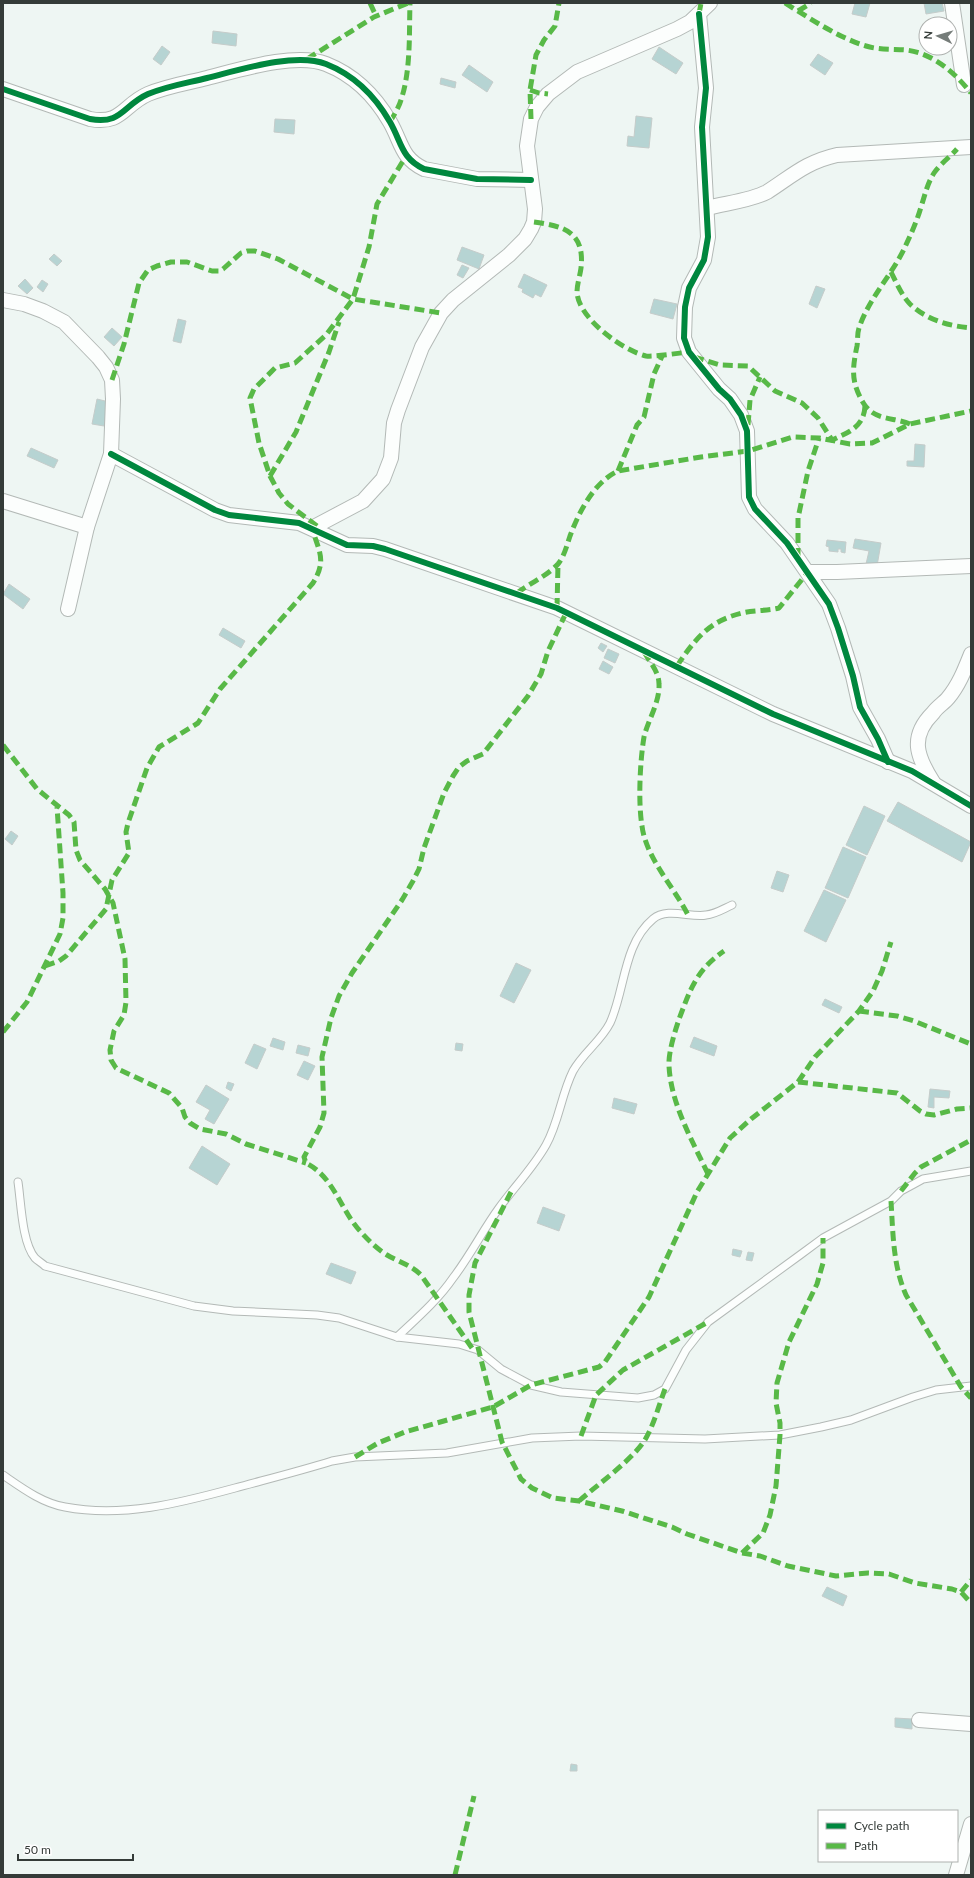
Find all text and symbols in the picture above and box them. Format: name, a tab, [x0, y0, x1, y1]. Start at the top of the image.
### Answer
north arrow	[918, 16, 958, 56]
text: N	[921, 30, 934, 40]
legend	[818, 1810, 958, 1862]
text: Cycle path	[854, 1818, 909, 1833]
scale bar	[18, 1836, 133, 1862]
text: Path	[854, 1838, 878, 1853]
text: 50 m	[24, 1842, 51, 1857]

